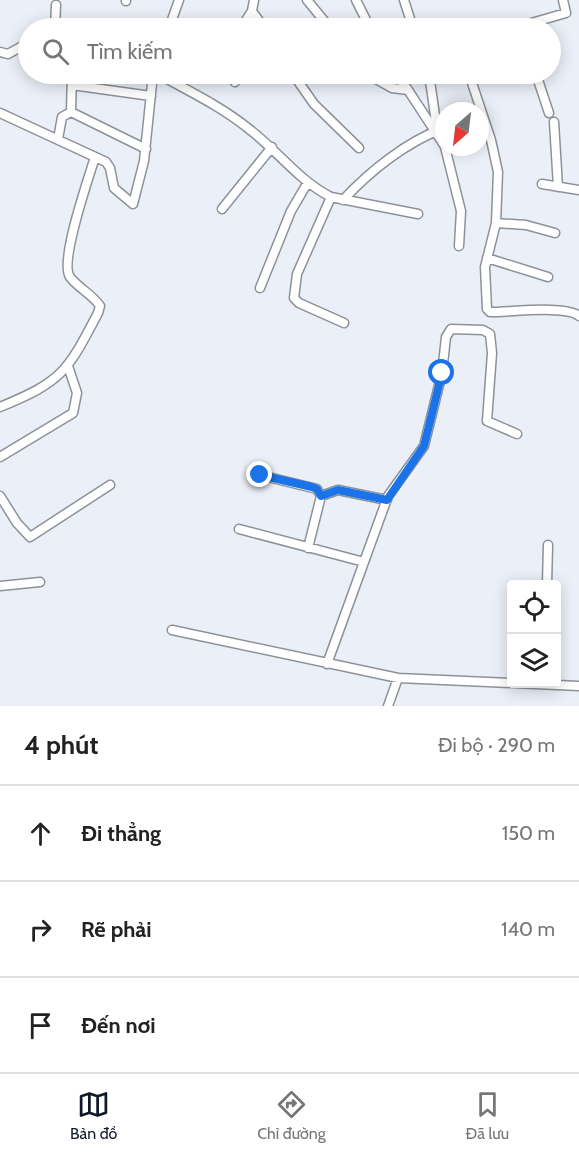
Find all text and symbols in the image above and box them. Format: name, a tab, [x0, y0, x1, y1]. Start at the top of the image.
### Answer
search box	[18, 18, 561, 84]
icon: search	[39, 35, 72, 68]
text: Tìm kiếm	[87, 38, 173, 65]
north arrow	[435, 102, 489, 156]
route start	[428, 359, 454, 385]
route end	[246, 461, 272, 487]
map controls	[507, 580, 561, 688]
button: locate	[507, 580, 561, 634]
button: layers	[507, 634, 561, 688]
text: 4 phút	[24, 729, 98, 761]
text: Đi bộ · 290 m	[438, 733, 555, 757]
icon: ahead	[24, 817, 57, 850]
text: Đi thẳng	[81, 820, 161, 847]
text: 150 m	[502, 821, 555, 845]
icon: right	[24, 913, 57, 946]
text: Rẽ phải	[81, 916, 152, 943]
text: 140 m	[501, 917, 555, 941]
icon: arrive	[24, 1009, 57, 1042]
text: Đến nơi	[81, 1012, 155, 1039]
tab: Bản đồ	[70, 1088, 117, 1143]
tab: Chỉ đường	[257, 1088, 326, 1143]
tab: Đã lưu	[466, 1088, 509, 1143]

